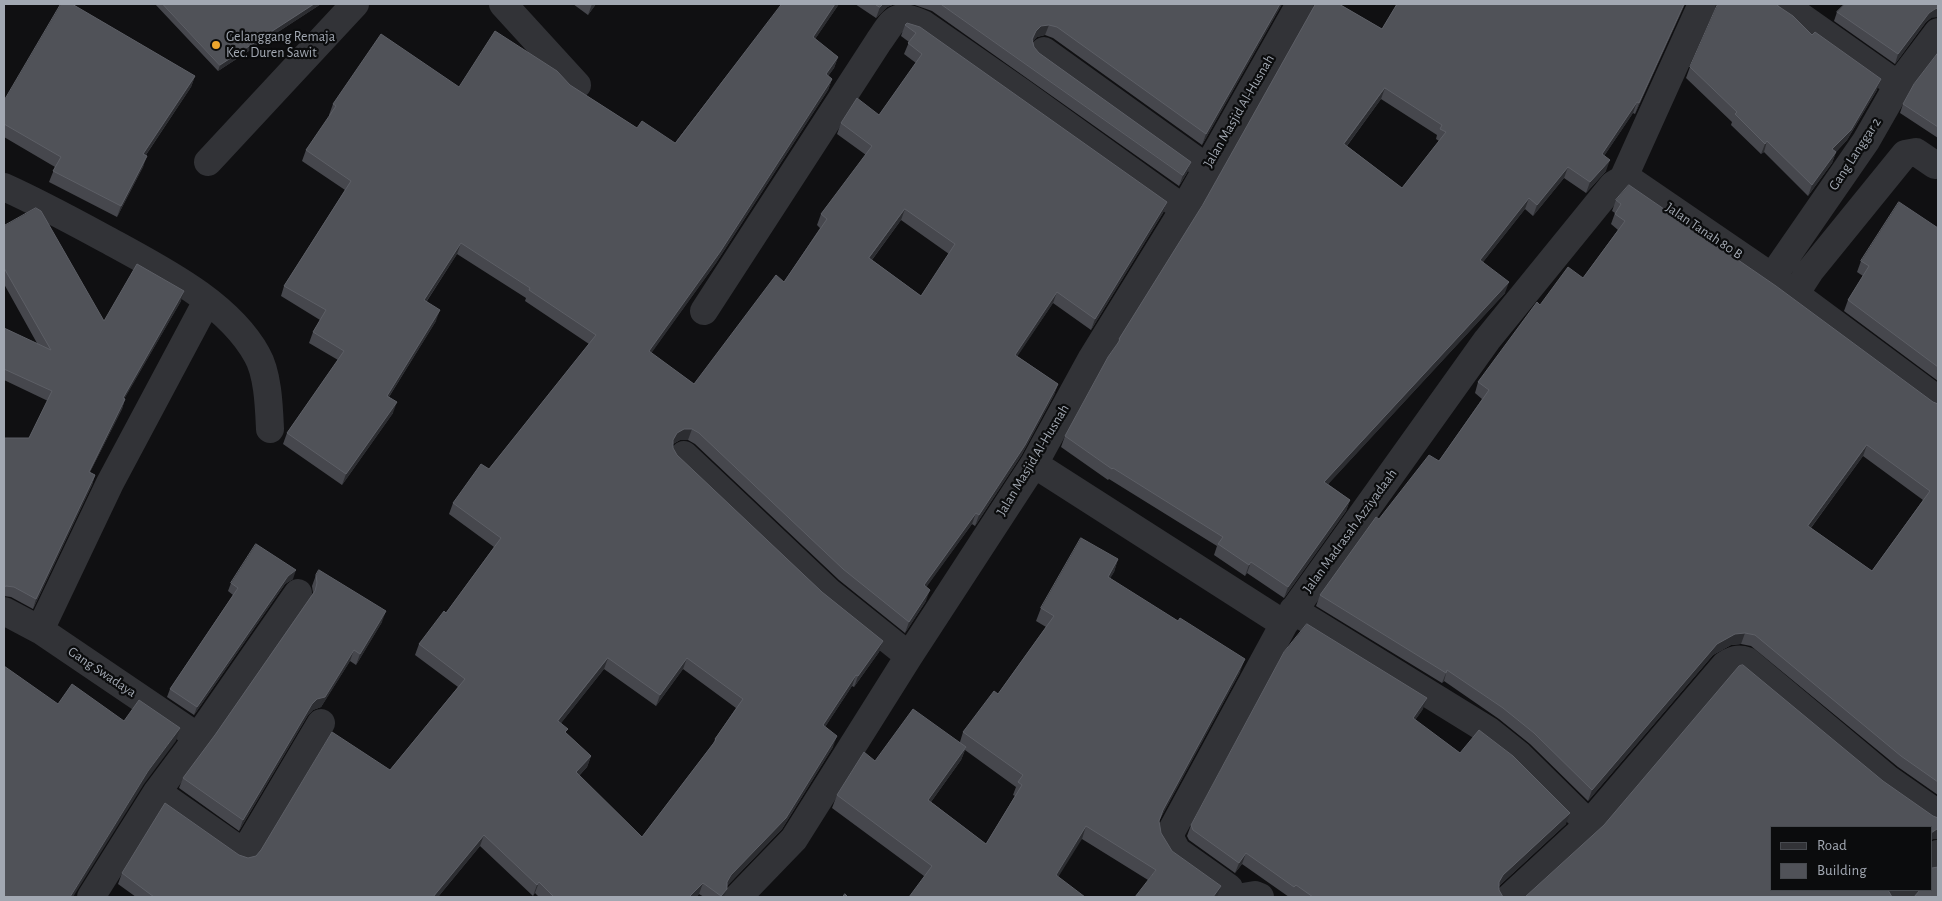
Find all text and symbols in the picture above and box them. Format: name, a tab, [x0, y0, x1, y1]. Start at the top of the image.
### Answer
place label: Gelanggang Remaja Kec. Duren Sawit	[226, 29, 335, 62]
marker: Gelanggang Remaja Kec. Duren Sawit	[210, 39, 222, 51]
street label: Jalan Masjid Al-Husnah	[1200, 52, 1278, 170]
street label: Gang Langgar 2	[1825, 114, 1885, 194]
street label: Jalan Tanah 80 B	[1662, 199, 1746, 263]
street label: Jalan Masjid Al-Husnah	[993, 401, 1073, 519]
street label: Jalan Madrasah Azziyadaah	[1299, 466, 1401, 596]
street label: Gang Swadaya	[65, 643, 139, 701]
legend	[1770, 826, 1932, 891]
text: Road	[1817, 838, 1847, 853]
text: Building	[1817, 863, 1867, 878]

